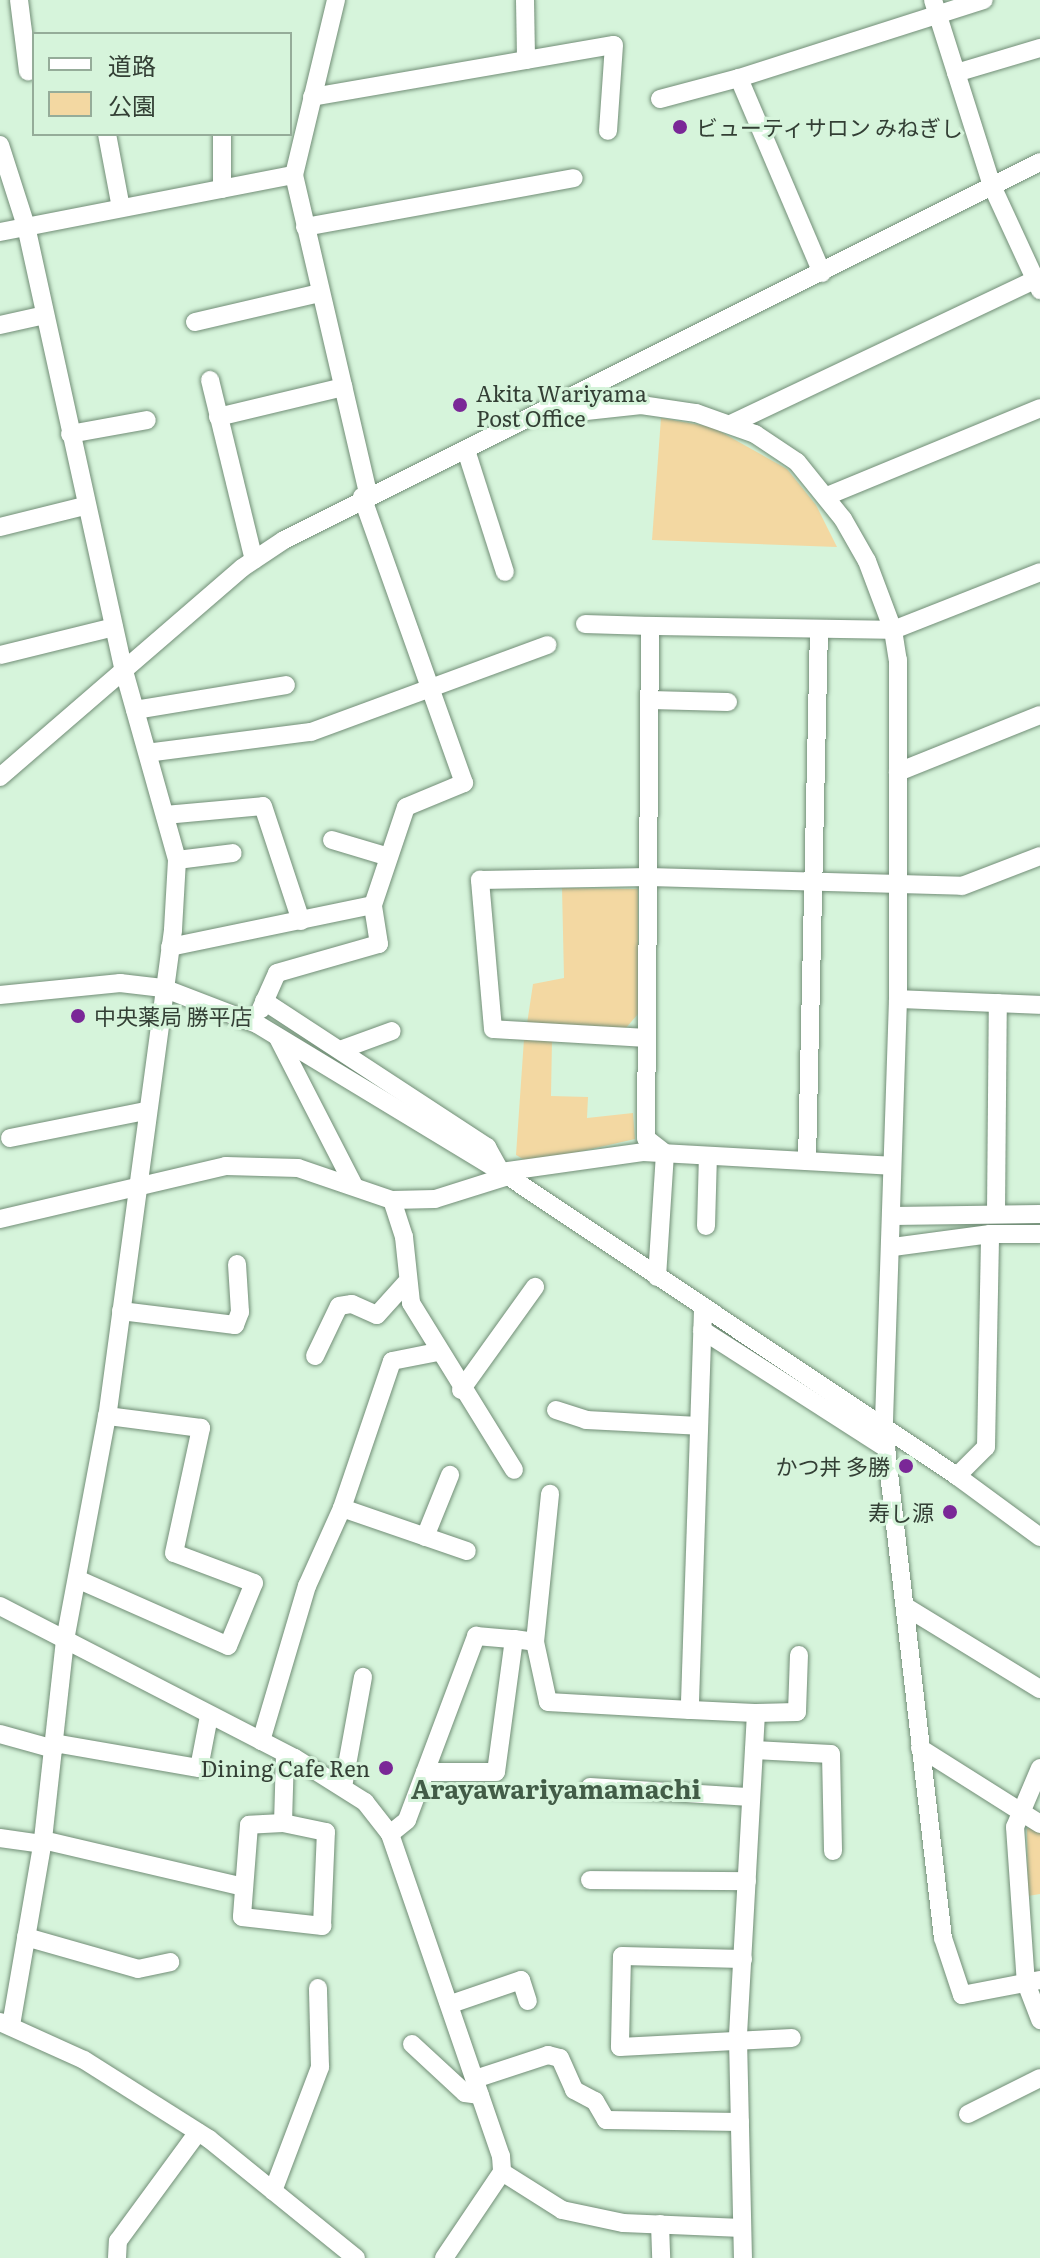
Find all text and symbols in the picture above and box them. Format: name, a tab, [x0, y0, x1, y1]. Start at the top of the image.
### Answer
legend	[32, 32, 292, 136]
text: 道路	[108, 47, 156, 82]
text: 公園	[108, 87, 156, 122]
place label: ビューティサロン みねぎし	[696, 114, 964, 140]
marker: ビューティサロン みねぎし	[671, 118, 689, 136]
place label: Akita Wariyama Post Office	[476, 379, 647, 430]
marker: Akita Wariyama Post Office	[451, 396, 469, 414]
place label: 中央薬局 勝平店	[94, 1003, 252, 1029]
marker: 中央薬局 勝平店	[69, 1007, 87, 1025]
place label: かつ丼 多勝	[776, 1453, 890, 1479]
marker: かつ丼 多勝	[897, 1457, 915, 1475]
place label: 寿し源	[868, 1499, 934, 1525]
marker: 寿し源	[941, 1503, 959, 1521]
place label: Dining Cafe Ren	[201, 1755, 370, 1781]
marker: Dining Cafe Ren	[377, 1759, 395, 1777]
district label: Arayawariyamamachi	[411, 1772, 701, 1804]

